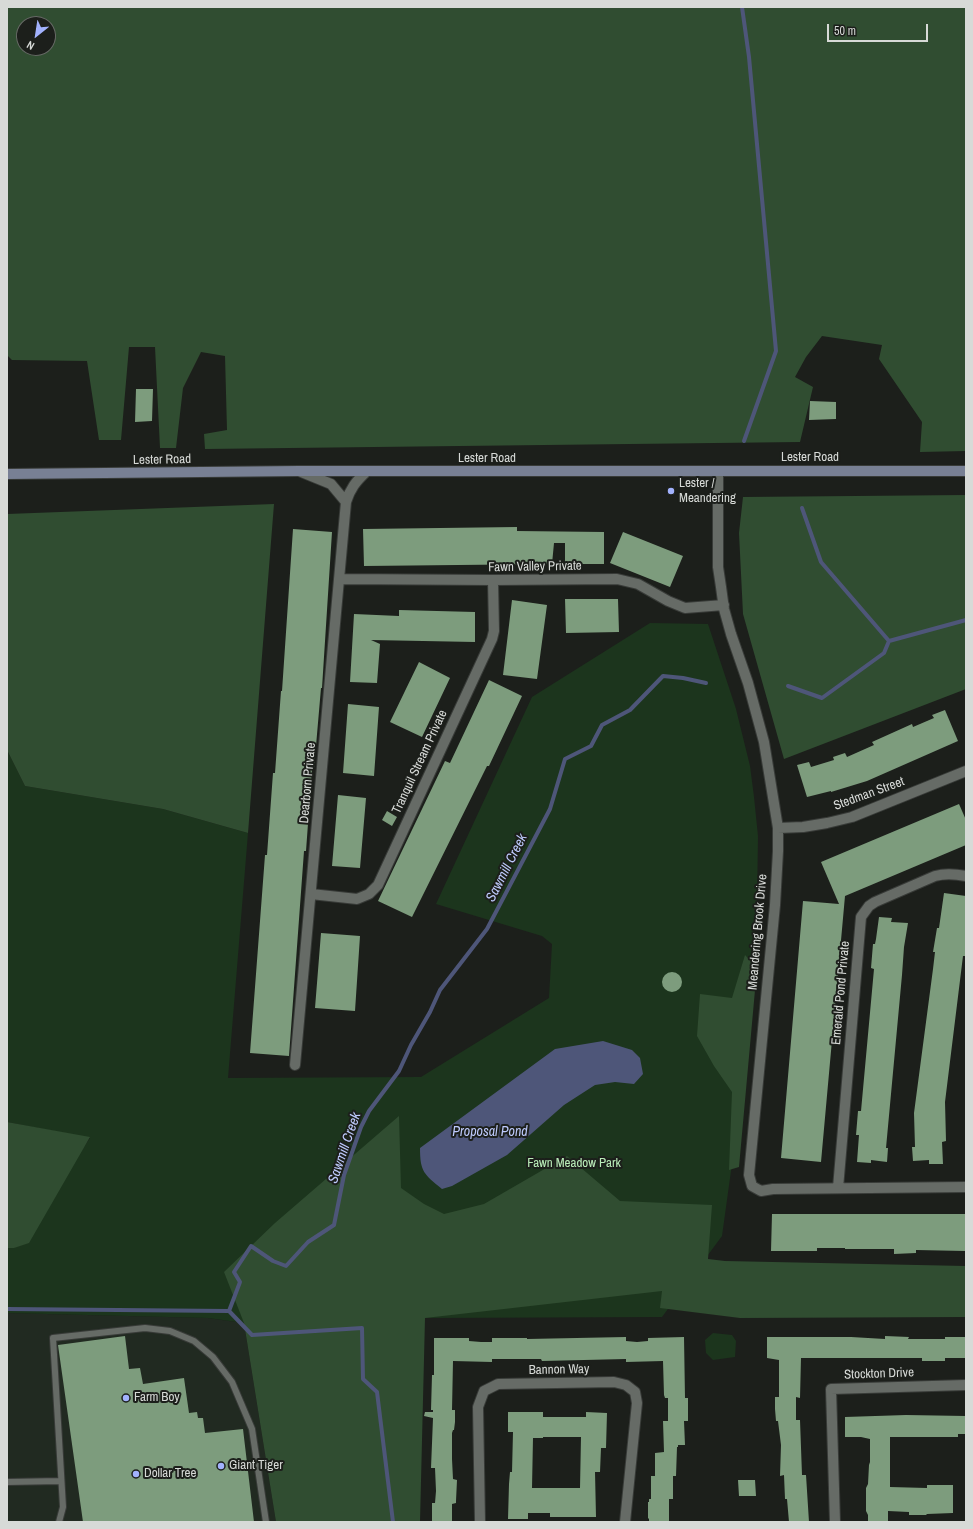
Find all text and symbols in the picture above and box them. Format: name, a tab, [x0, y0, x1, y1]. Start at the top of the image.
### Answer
north arrow	[16, 16, 56, 56]
scale bar	[829, 16, 930, 42]
text: 50 m	[834, 23, 856, 39]
text: N	[24, 38, 37, 53]
street label: Lester Road	[781, 450, 839, 466]
street label: Lester Road	[458, 451, 516, 467]
street label: Lester Road	[133, 452, 191, 468]
place label: Lester / Meandering	[679, 476, 736, 507]
marker: Lester / Meandering	[666, 486, 676, 496]
street label: Fawn Valley Private	[488, 558, 582, 576]
street label: Tranquil Stream Private	[389, 708, 451, 816]
street label: Dearborn Private	[297, 742, 319, 824]
street label: Stedman Street	[832, 774, 906, 814]
water label: Sawmill Creek	[483, 831, 531, 905]
street label: Meandering Brook Drive	[745, 873, 771, 991]
street label: Emerald Pond Private	[829, 940, 853, 1046]
water label: Sawmill Creek	[325, 1110, 365, 1186]
water label: Proposal Pond	[452, 1124, 528, 1140]
park label: Fawn Meadow Park	[527, 1156, 621, 1172]
street label: Bannon Way	[529, 1362, 589, 1378]
street label: Stockton Drive	[844, 1365, 914, 1383]
place label: Farm Boy	[134, 1390, 180, 1406]
marker: Farm Boy	[121, 1393, 131, 1403]
place label: Giant Tiger	[229, 1458, 283, 1474]
marker: Giant Tiger	[216, 1461, 226, 1471]
place label: Dollar Tree	[144, 1466, 196, 1482]
marker: Dollar Tree	[131, 1469, 141, 1479]

